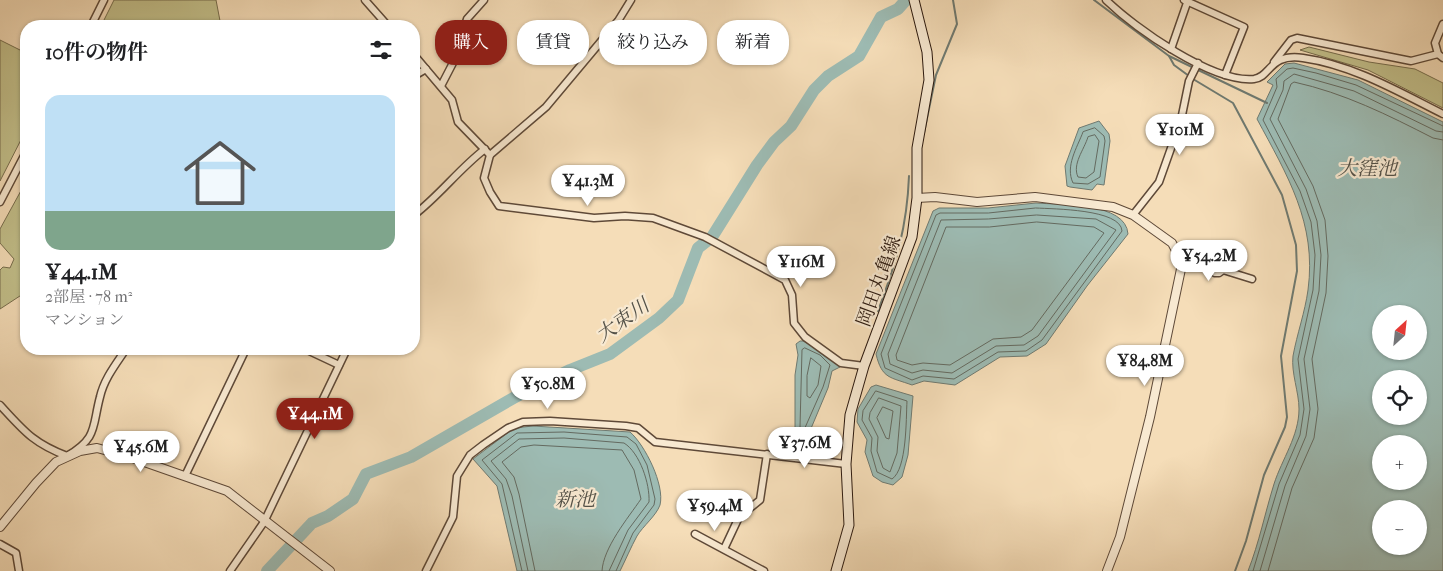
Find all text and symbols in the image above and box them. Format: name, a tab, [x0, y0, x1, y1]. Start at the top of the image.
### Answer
chip: 購入	[435, 20, 507, 65]
chip: 賃貸	[517, 20, 589, 65]
chip: 絞り込み	[599, 20, 707, 65]
chip: 新着	[717, 20, 789, 65]
icon: filters	[367, 36, 395, 64]
text: 10件の物件	[45, 40, 148, 64]
pin: ¥101M	[1145, 114, 1215, 156]
text: ¥101M	[1156, 120, 1204, 139]
icon: home	[175, 128, 265, 218]
water label: 大窪池	[1337, 157, 1399, 180]
pin: ¥41.3M	[547, 164, 629, 207]
text: ¥41.3M	[562, 171, 614, 190]
street label: 岡田丸亀線	[852, 233, 906, 330]
pin: ¥54.2M	[1168, 240, 1250, 282]
pin: ¥116M	[766, 246, 836, 288]
text: ¥54.2M	[1181, 246, 1237, 265]
text: ¥116M	[777, 252, 825, 271]
text: ¥44.1M	[45, 260, 118, 284]
text: 2部屋 · 78 m²	[45, 287, 132, 306]
water label: 大束川	[591, 293, 655, 347]
north arrow	[1372, 305, 1428, 360]
map controls	[1372, 305, 1427, 555]
text: マンション	[45, 310, 124, 329]
pin: ¥84.8M	[1104, 344, 1186, 387]
text: ¥84.8M	[1117, 351, 1173, 370]
pin: ¥50.8M	[507, 368, 589, 410]
button: locate	[1372, 370, 1427, 425]
text: ¥50.8M	[521, 374, 575, 393]
pin: ¥44.1M	[274, 398, 356, 440]
text: ¥44.1M	[287, 404, 343, 423]
pin: ¥37.6M	[764, 426, 846, 469]
pin: ¥45.6M	[100, 430, 182, 473]
text: ¥37.6M	[779, 433, 831, 452]
button: +	[1372, 435, 1427, 490]
text: ¥45.6M	[114, 437, 168, 456]
water label: 新池	[555, 488, 597, 511]
pin: ¥59.4M	[674, 490, 756, 532]
text: ¥59.4M	[687, 496, 743, 515]
button: −	[1372, 500, 1427, 555]

